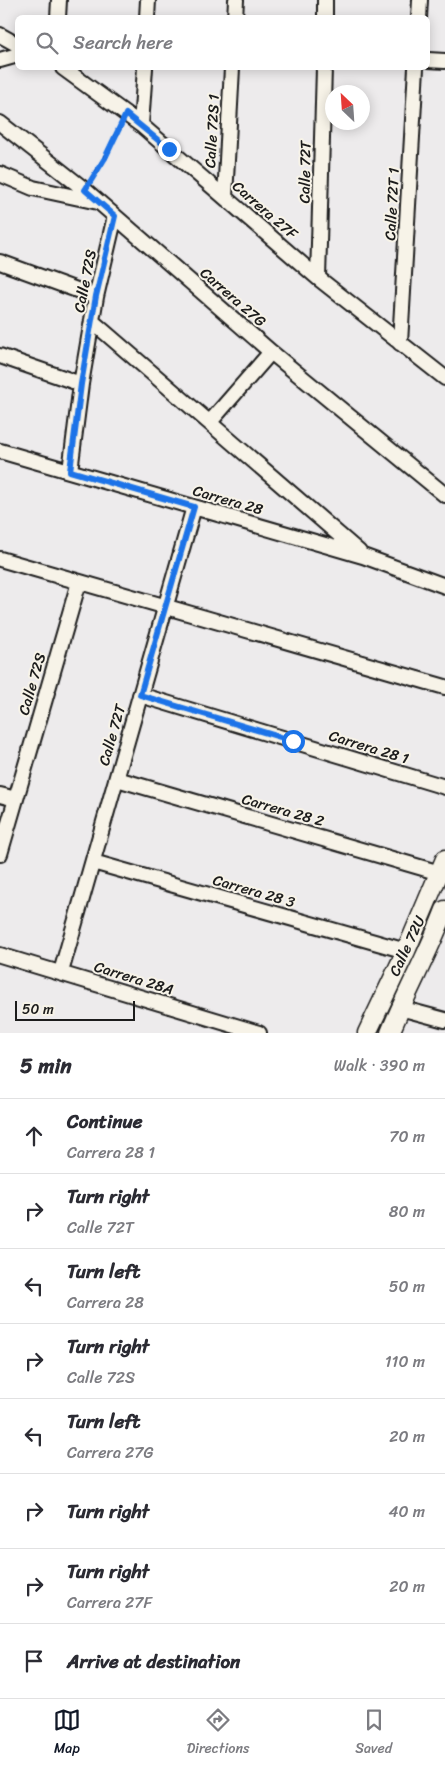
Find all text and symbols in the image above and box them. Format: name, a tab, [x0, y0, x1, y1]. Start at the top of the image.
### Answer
search box	[15, 15, 430, 70]
text: Search here	[73, 26, 173, 59]
icon: search	[33, 29, 61, 57]
north arrow	[325, 85, 370, 130]
street label: Calle 72S 1	[197, 93, 227, 169]
route end	[158, 138, 181, 161]
street label: Calle 72T	[291, 139, 319, 204]
street label: Calle 72T 1	[377, 167, 407, 241]
street label: Carrera 27F	[226, 174, 304, 247]
street label: Calle 72S	[66, 247, 104, 315]
street label: Carrera 27G	[194, 261, 273, 334]
street label: Carrera 28	[190, 478, 266, 522]
street label: Calle 72S	[11, 649, 53, 718]
street label: Calle 72T	[91, 700, 134, 769]
street label: Carrera 28 1	[326, 723, 412, 771]
route start	[282, 730, 305, 753]
street label: Carrera 28 2	[239, 786, 328, 834]
street label: Carrera 28 3	[210, 867, 298, 915]
street label: Calle 72U	[382, 910, 433, 981]
street label: Carrera 28A	[91, 954, 177, 1002]
text: 50 m	[22, 997, 54, 1022]
scale bar	[15, 998, 135, 1021]
text: 5 min	[20, 1047, 72, 1085]
text: Walk · 390 m	[334, 1051, 425, 1080]
text: Continue	[67, 1105, 143, 1138]
icon: ahead	[20, 1122, 48, 1150]
text: 70 m	[389, 1122, 425, 1151]
text: Carrera 28 1	[67, 1138, 155, 1167]
text: Turn right	[67, 1180, 149, 1213]
icon: right	[20, 1197, 48, 1225]
text: 80 m	[389, 1197, 425, 1226]
text: Calle 72T	[67, 1213, 134, 1242]
text: Turn left	[67, 1255, 140, 1288]
icon: left	[20, 1272, 48, 1300]
text: 50 m	[389, 1272, 425, 1301]
text: Carrera 28	[67, 1288, 144, 1317]
text: Turn right	[67, 1330, 149, 1363]
icon: right	[20, 1347, 48, 1375]
text: 110 m	[385, 1347, 425, 1376]
text: Calle 72S	[67, 1363, 135, 1392]
text: Turn left	[67, 1405, 140, 1438]
icon: left	[20, 1422, 48, 1450]
text: 20 m	[389, 1422, 425, 1451]
text: Carrera 27G	[67, 1438, 153, 1467]
text: Turn right	[67, 1495, 149, 1528]
icon: right	[20, 1497, 48, 1525]
text: 40 m	[388, 1497, 425, 1526]
text: Turn right	[67, 1555, 149, 1588]
icon: right	[20, 1572, 48, 1600]
text: 20 m	[389, 1572, 425, 1601]
text: Carrera 27F	[67, 1588, 152, 1617]
text: Arrive at destination	[67, 1645, 240, 1678]
icon: arrive	[20, 1647, 48, 1675]
tab: Map	[53, 1706, 81, 1761]
tab: Directions	[187, 1706, 249, 1761]
tab: Saved	[355, 1706, 392, 1761]

